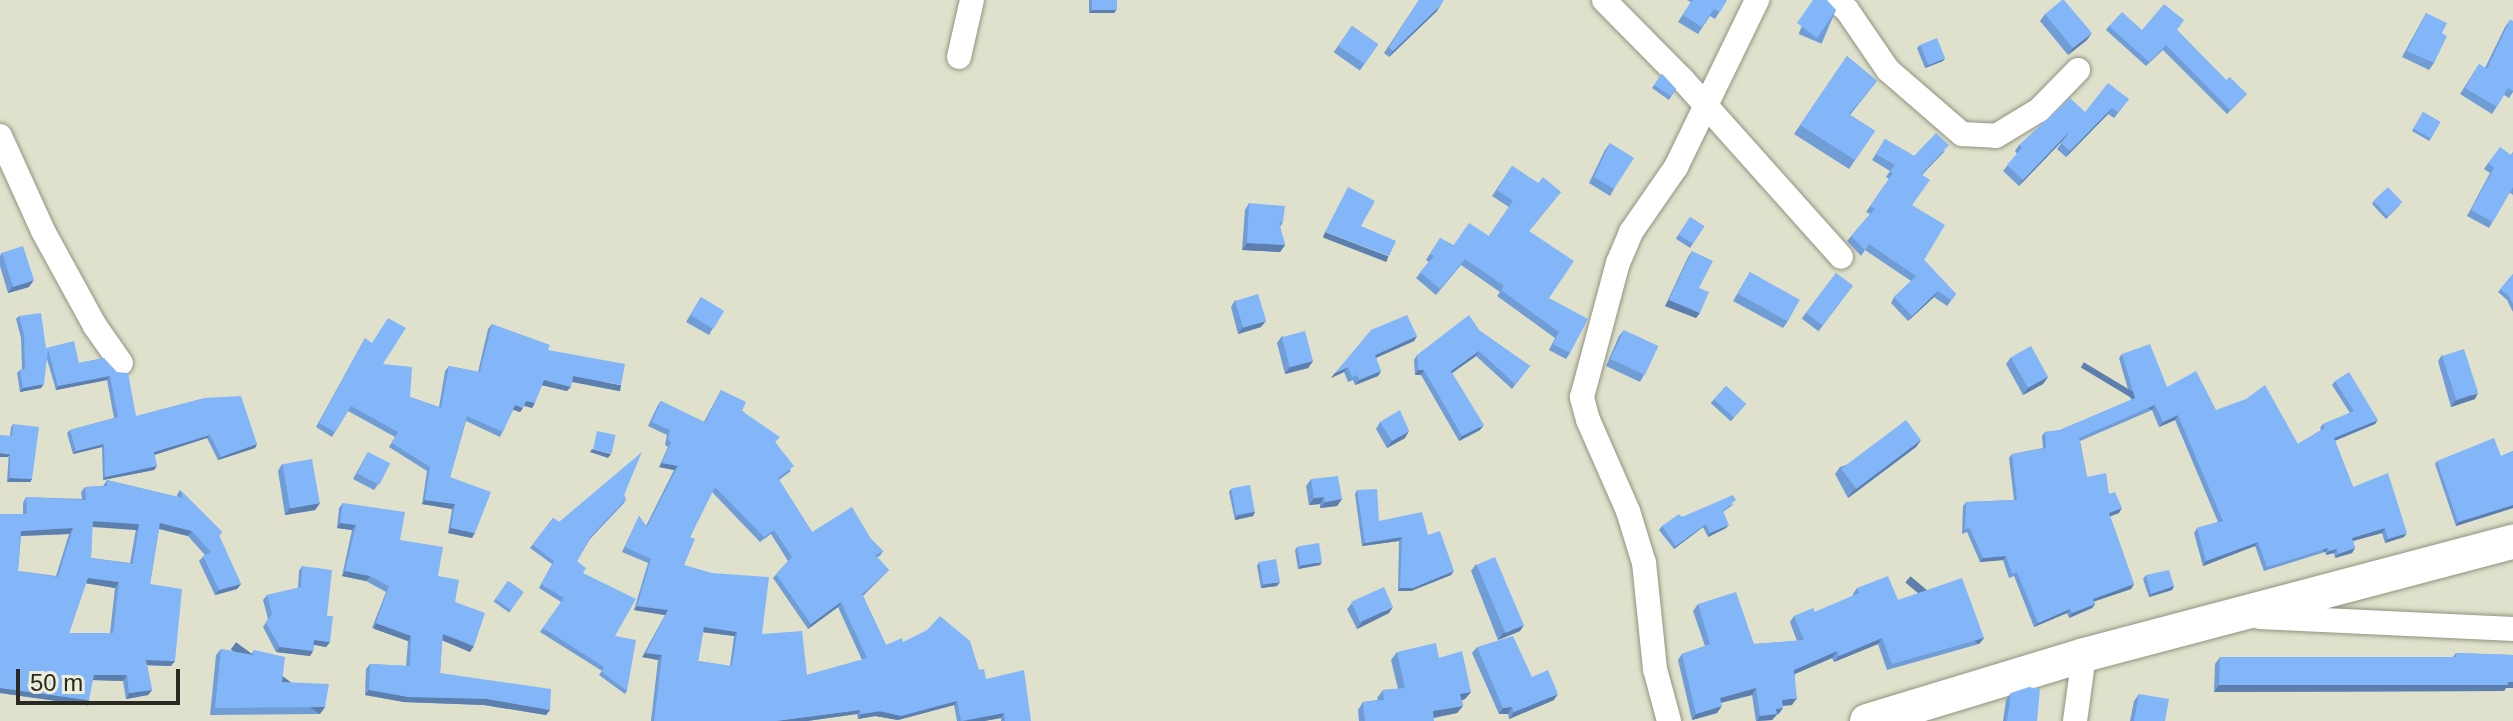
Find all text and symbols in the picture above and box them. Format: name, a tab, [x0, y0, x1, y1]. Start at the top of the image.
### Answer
scale bar	[20, 653, 184, 703]
text: 50 m	[30, 669, 83, 696]

